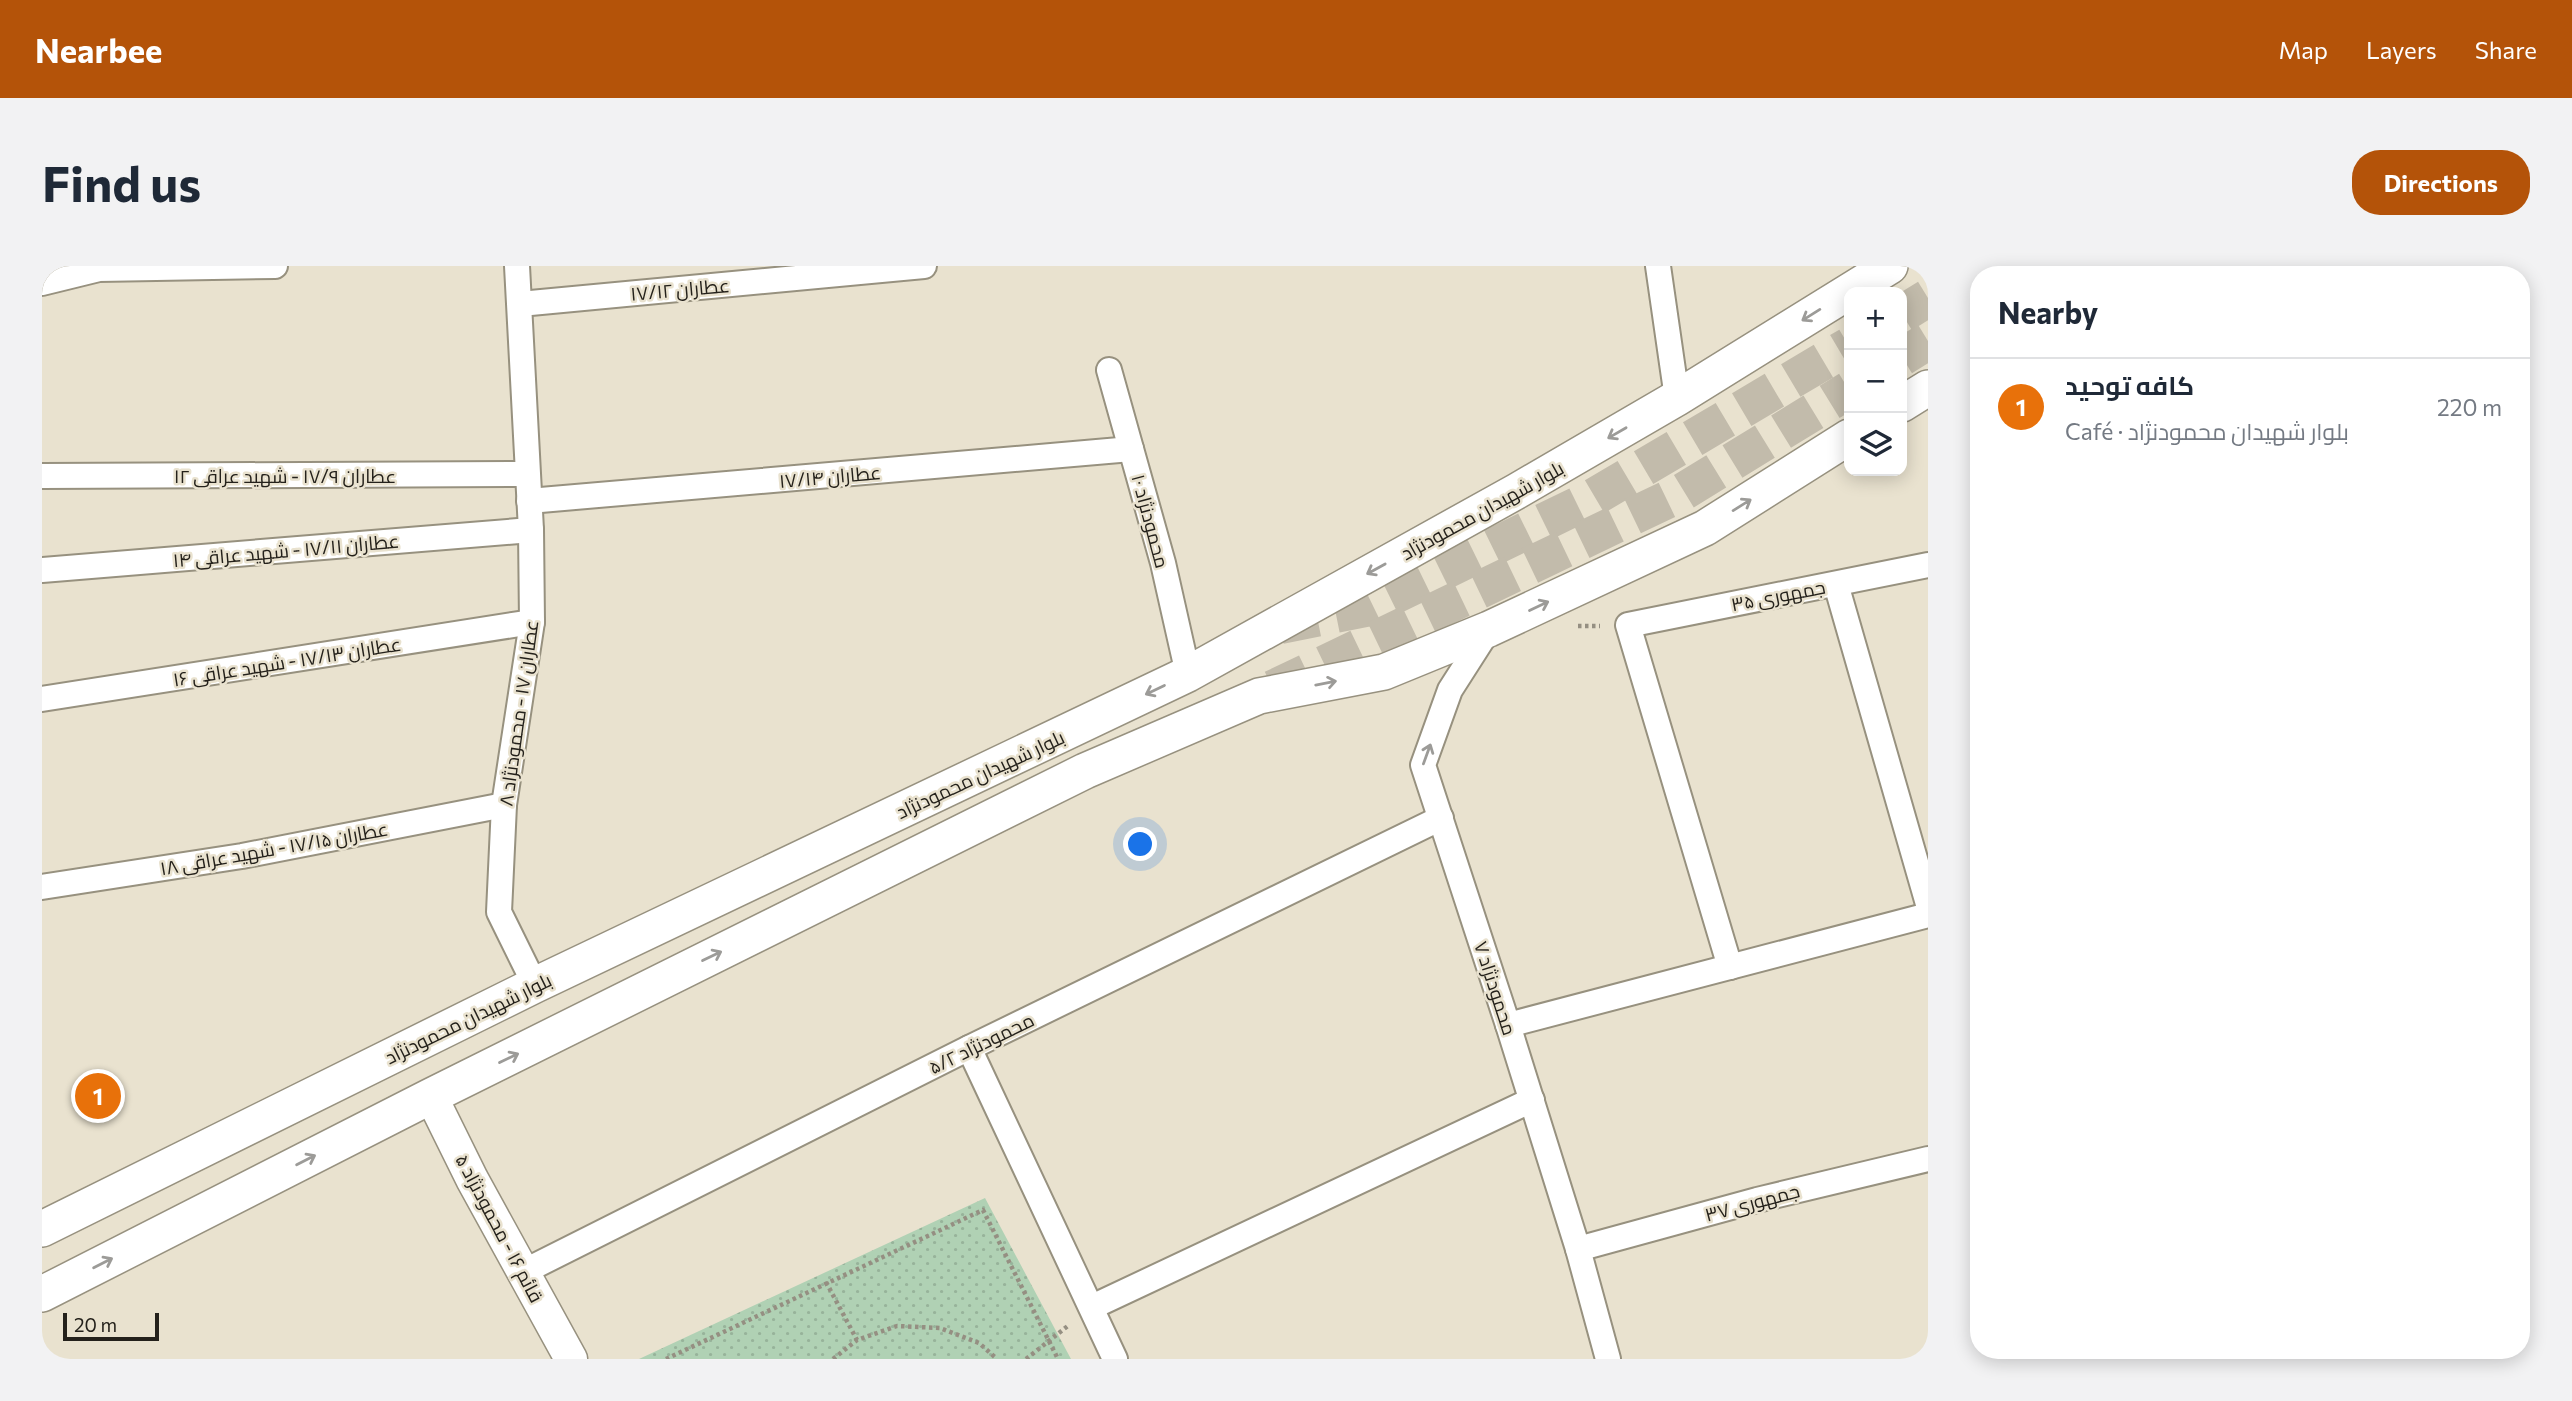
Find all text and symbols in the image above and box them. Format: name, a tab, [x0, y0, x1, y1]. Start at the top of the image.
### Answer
text: Nearbee	[35, 29, 162, 70]
text: Map	[2279, 35, 2328, 64]
text: Layers	[2366, 35, 2437, 64]
text: Share	[2475, 35, 2537, 64]
button: Directions	[2352, 150, 2530, 215]
text: Find us	[42, 152, 201, 212]
street label: عطاران ۱۷/۱۲	[629, 273, 731, 306]
map controls	[1844, 287, 1907, 476]
button: +	[1844, 287, 1907, 350]
text: Nearby	[1998, 293, 2098, 330]
one-way arrow	[1802, 308, 1822, 322]
button: −	[1844, 350, 1907, 413]
text: کافه توحید	[2065, 369, 2194, 400]
text: 1	[2016, 393, 2026, 421]
text: 220 m	[2437, 393, 2502, 421]
button: layers	[1844, 413, 1907, 476]
text: Café · بلوار شهیدان محمودنژاد	[2065, 417, 2349, 445]
one-way arrow	[1607, 426, 1627, 440]
street label: بلوار شهیدان محمودنژاد	[1397, 456, 1568, 565]
street label: عطاران ۱۷/۱۴	[778, 460, 882, 493]
street label: عطاران ۱۷/۹ - شهید عراقی ۱۲	[174, 464, 396, 488]
street label: محمودنژاد ۱۰	[1127, 472, 1175, 571]
one-way arrow	[1732, 497, 1752, 511]
street label: عطاران ۱۷/۱۱ - شهید عراقی ۱۴	[172, 529, 400, 572]
one-way arrow	[1366, 563, 1387, 576]
street label: جمهوری ۳۵	[1729, 575, 1827, 616]
one-way arrow	[1528, 599, 1549, 612]
street label: عطاران ۱۷ - محمودنژاد ۸	[494, 618, 543, 808]
street label: عطاران ۱۷/۱۳ - شهید عراقی ۱۶	[171, 632, 403, 691]
one-way arrow	[1314, 676, 1337, 689]
one-way arrow	[1145, 683, 1166, 697]
street label: بلوار شهیدان محمودنژاد	[892, 725, 1068, 824]
one-way arrow	[1422, 743, 1434, 765]
street label: عطاران ۱۷/۱۵ - شهید عراقی ۱۸	[158, 817, 390, 880]
your location	[1123, 827, 1157, 861]
street label: محمودنژاد ۷	[1469, 938, 1522, 1038]
one-way arrow	[701, 949, 722, 963]
street label: بلوار شهیدان محمودنژاد	[381, 968, 556, 1069]
street label: محمودنژاد ۵/۲	[925, 1008, 1038, 1079]
one-way arrow	[498, 1050, 519, 1064]
pin: 1	[75, 1070, 121, 1122]
street label: قائم ۱۶ - محمودنژاد ۵	[449, 1150, 549, 1307]
one-way arrow	[295, 1153, 316, 1166]
street label: جمهوری ۳۷	[1702, 1178, 1802, 1227]
one-way arrow	[92, 1256, 113, 1270]
scale bar	[63, 1310, 159, 1342]
text: 20 m	[74, 1313, 117, 1336]

